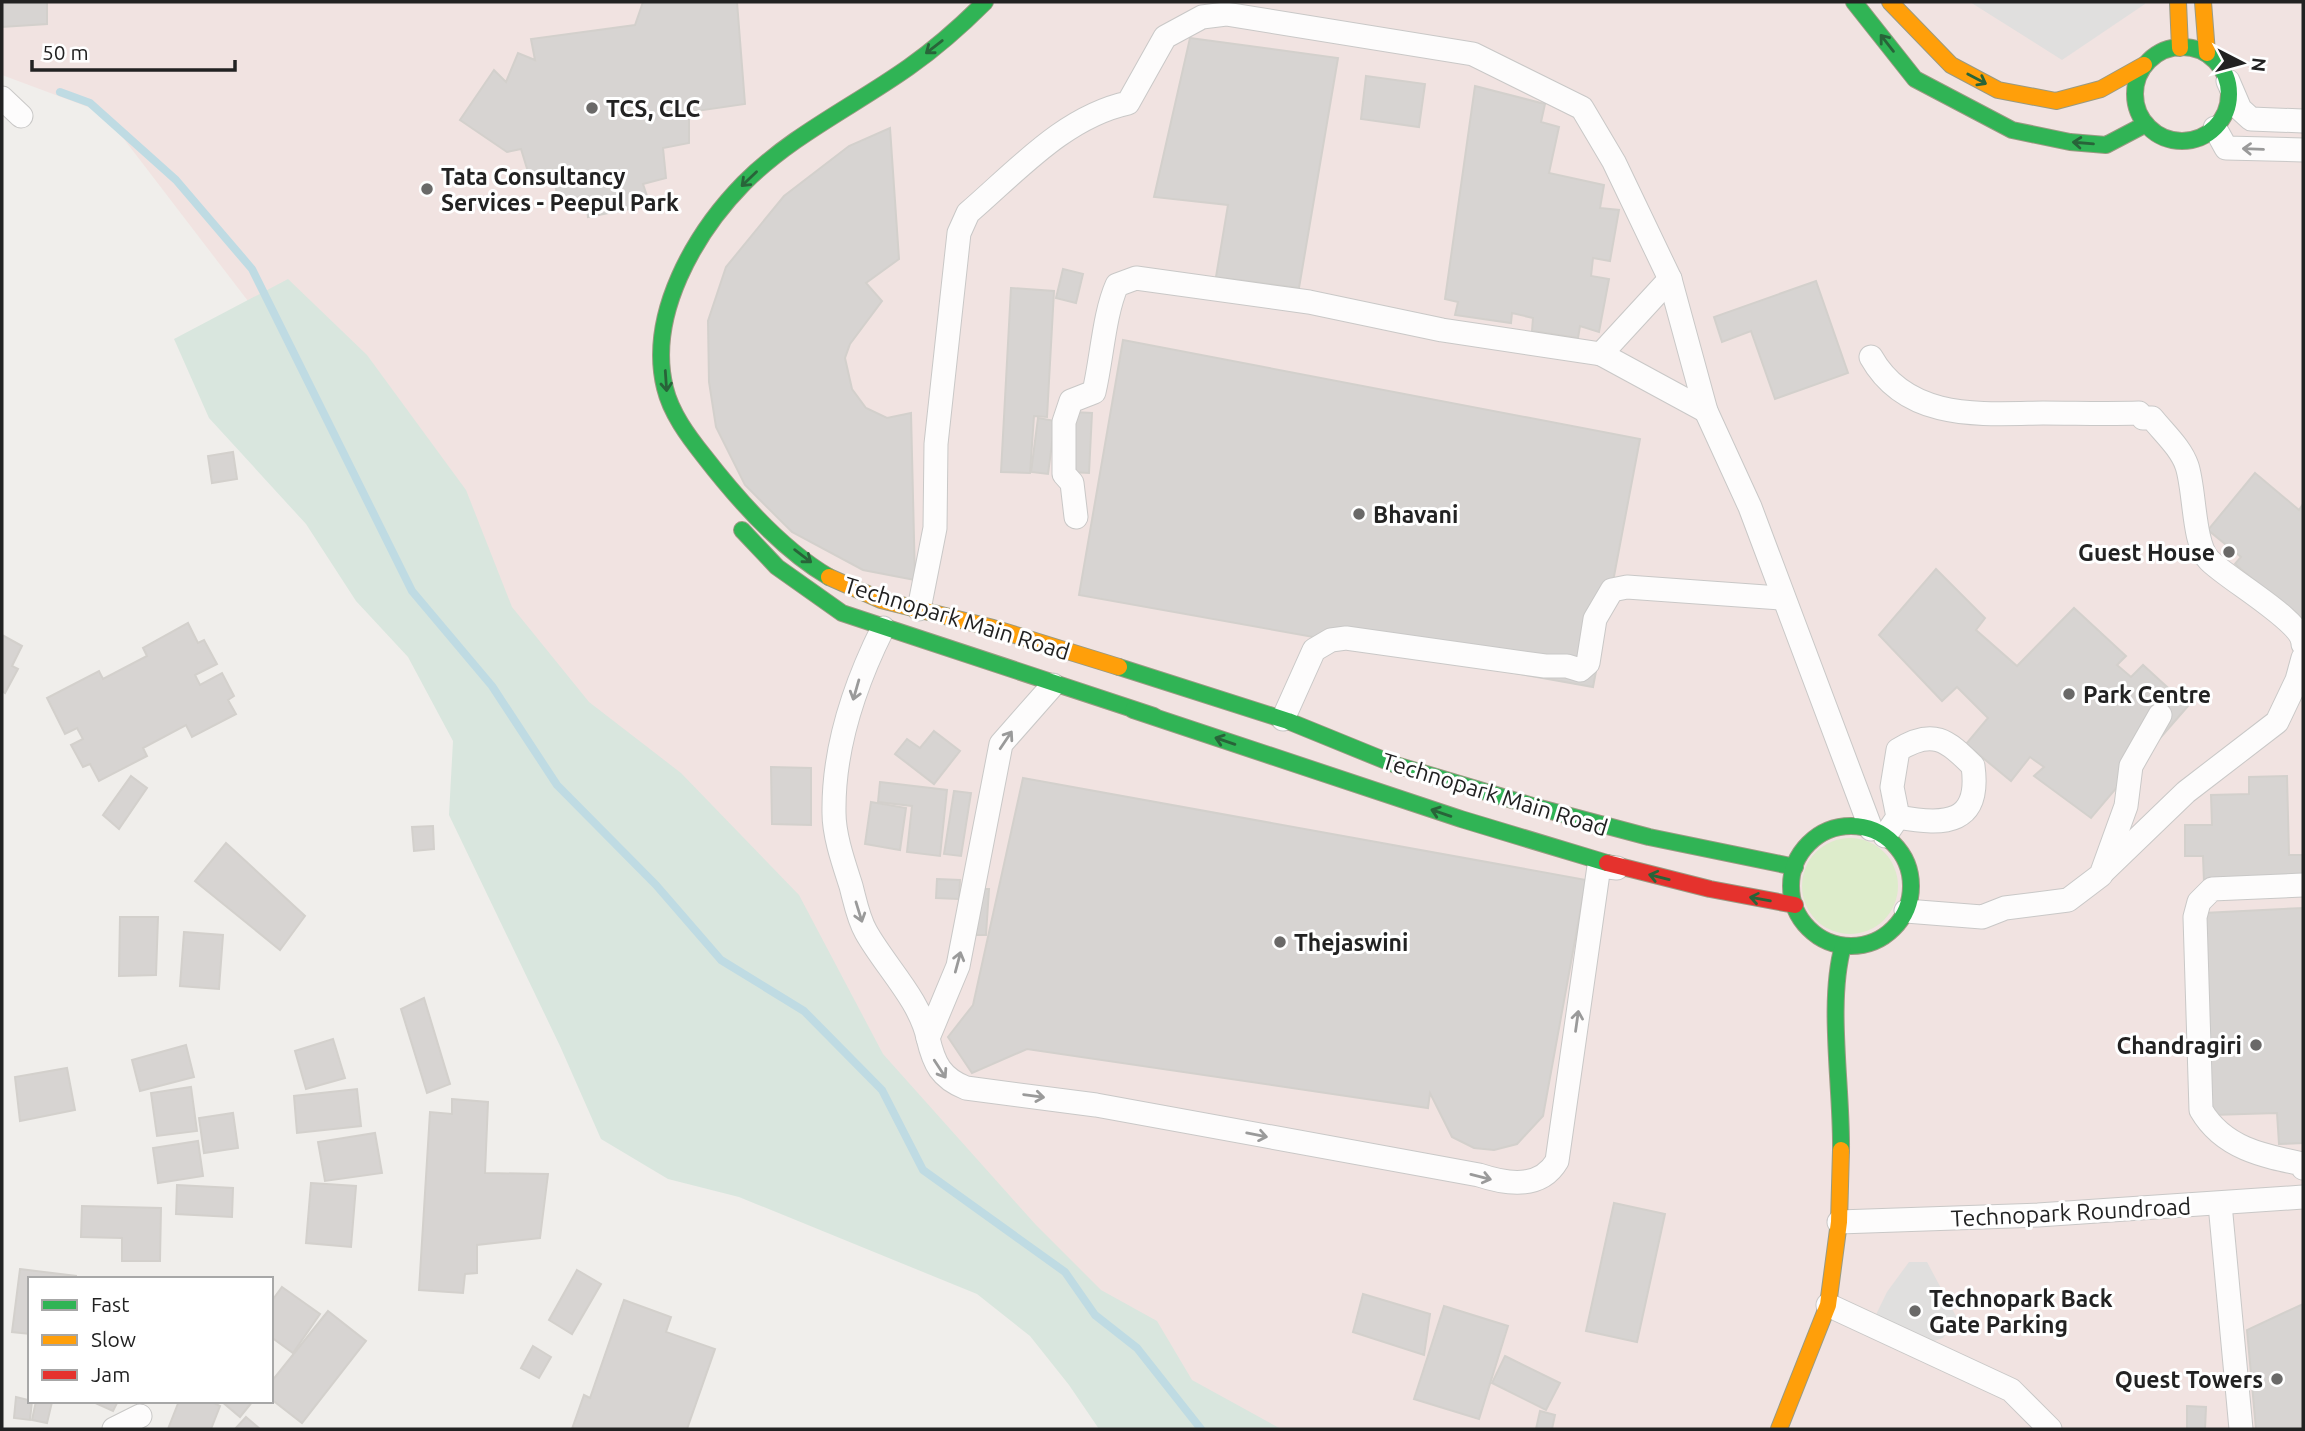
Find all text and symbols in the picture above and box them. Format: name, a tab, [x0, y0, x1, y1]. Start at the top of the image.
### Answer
scale bar	[32, 28, 234, 72]
north arrow	[2207, 28, 2277, 98]
one-way arrow	[1879, 35, 1894, 53]
one-way arrow	[925, 39, 943, 54]
text: 50 m	[42, 40, 89, 64]
text: N	[2247, 57, 2271, 73]
one-way arrow	[1966, 73, 1987, 86]
place label: TCS, CLC	[606, 96, 701, 122]
marker: TCS, CLC	[584, 100, 600, 116]
one-way arrow	[2073, 136, 2095, 149]
one-way arrow	[2242, 142, 2265, 156]
place label: Tata Consultancy Services - Peepul Park	[441, 164, 679, 215]
one-way arrow	[741, 171, 758, 188]
marker: Tata Consultancy Services - Peepul Park	[419, 181, 435, 197]
one-way arrow	[660, 369, 673, 392]
place label: Bhavani	[1373, 502, 1458, 527]
marker: Bhavani	[1351, 506, 1367, 522]
place label: Guest House	[2078, 540, 2215, 565]
marker: Guest House	[2221, 544, 2237, 560]
one-way arrow	[793, 549, 812, 564]
street label: Technopark Main Road	[841, 572, 1073, 664]
one-way arrow	[849, 679, 862, 701]
place label: Park Centre	[2083, 682, 2211, 707]
marker: Park Centre	[2061, 686, 2077, 702]
one-way arrow	[999, 731, 1014, 751]
one-way arrow	[1214, 734, 1236, 746]
street label: Technopark Main Road	[1379, 748, 1611, 840]
one-way arrow	[1430, 806, 1452, 818]
one-way arrow	[1648, 870, 1671, 883]
one-way arrow	[1749, 892, 1772, 905]
one-way arrow	[853, 900, 866, 922]
place label: Thejaswini	[1294, 930, 1408, 955]
marker: Thejaswini	[1272, 934, 1288, 950]
one-way arrow	[952, 951, 965, 973]
one-way arrow	[1571, 1010, 1584, 1033]
place label: Chandragiri	[2117, 1033, 2242, 1058]
marker: Chandragiri	[2248, 1037, 2264, 1053]
one-way arrow	[934, 1058, 948, 1078]
one-way arrow	[1022, 1089, 1044, 1102]
one-way arrow	[1245, 1129, 1268, 1143]
one-way arrow	[1469, 1171, 1492, 1184]
street label: Technopark Roundroad	[1950, 1193, 2192, 1231]
legend	[28, 1277, 273, 1403]
place label: Technopark Back Gate Parking	[1929, 1286, 2113, 1337]
text: Fast	[91, 1292, 129, 1316]
marker: Technopark Back Gate Parking	[1907, 1303, 1923, 1319]
text: Slow	[91, 1327, 136, 1351]
text: Jam	[91, 1362, 130, 1386]
place label: Quest Towers	[2115, 1367, 2263, 1392]
marker: Quest Towers	[2269, 1371, 2285, 1387]

